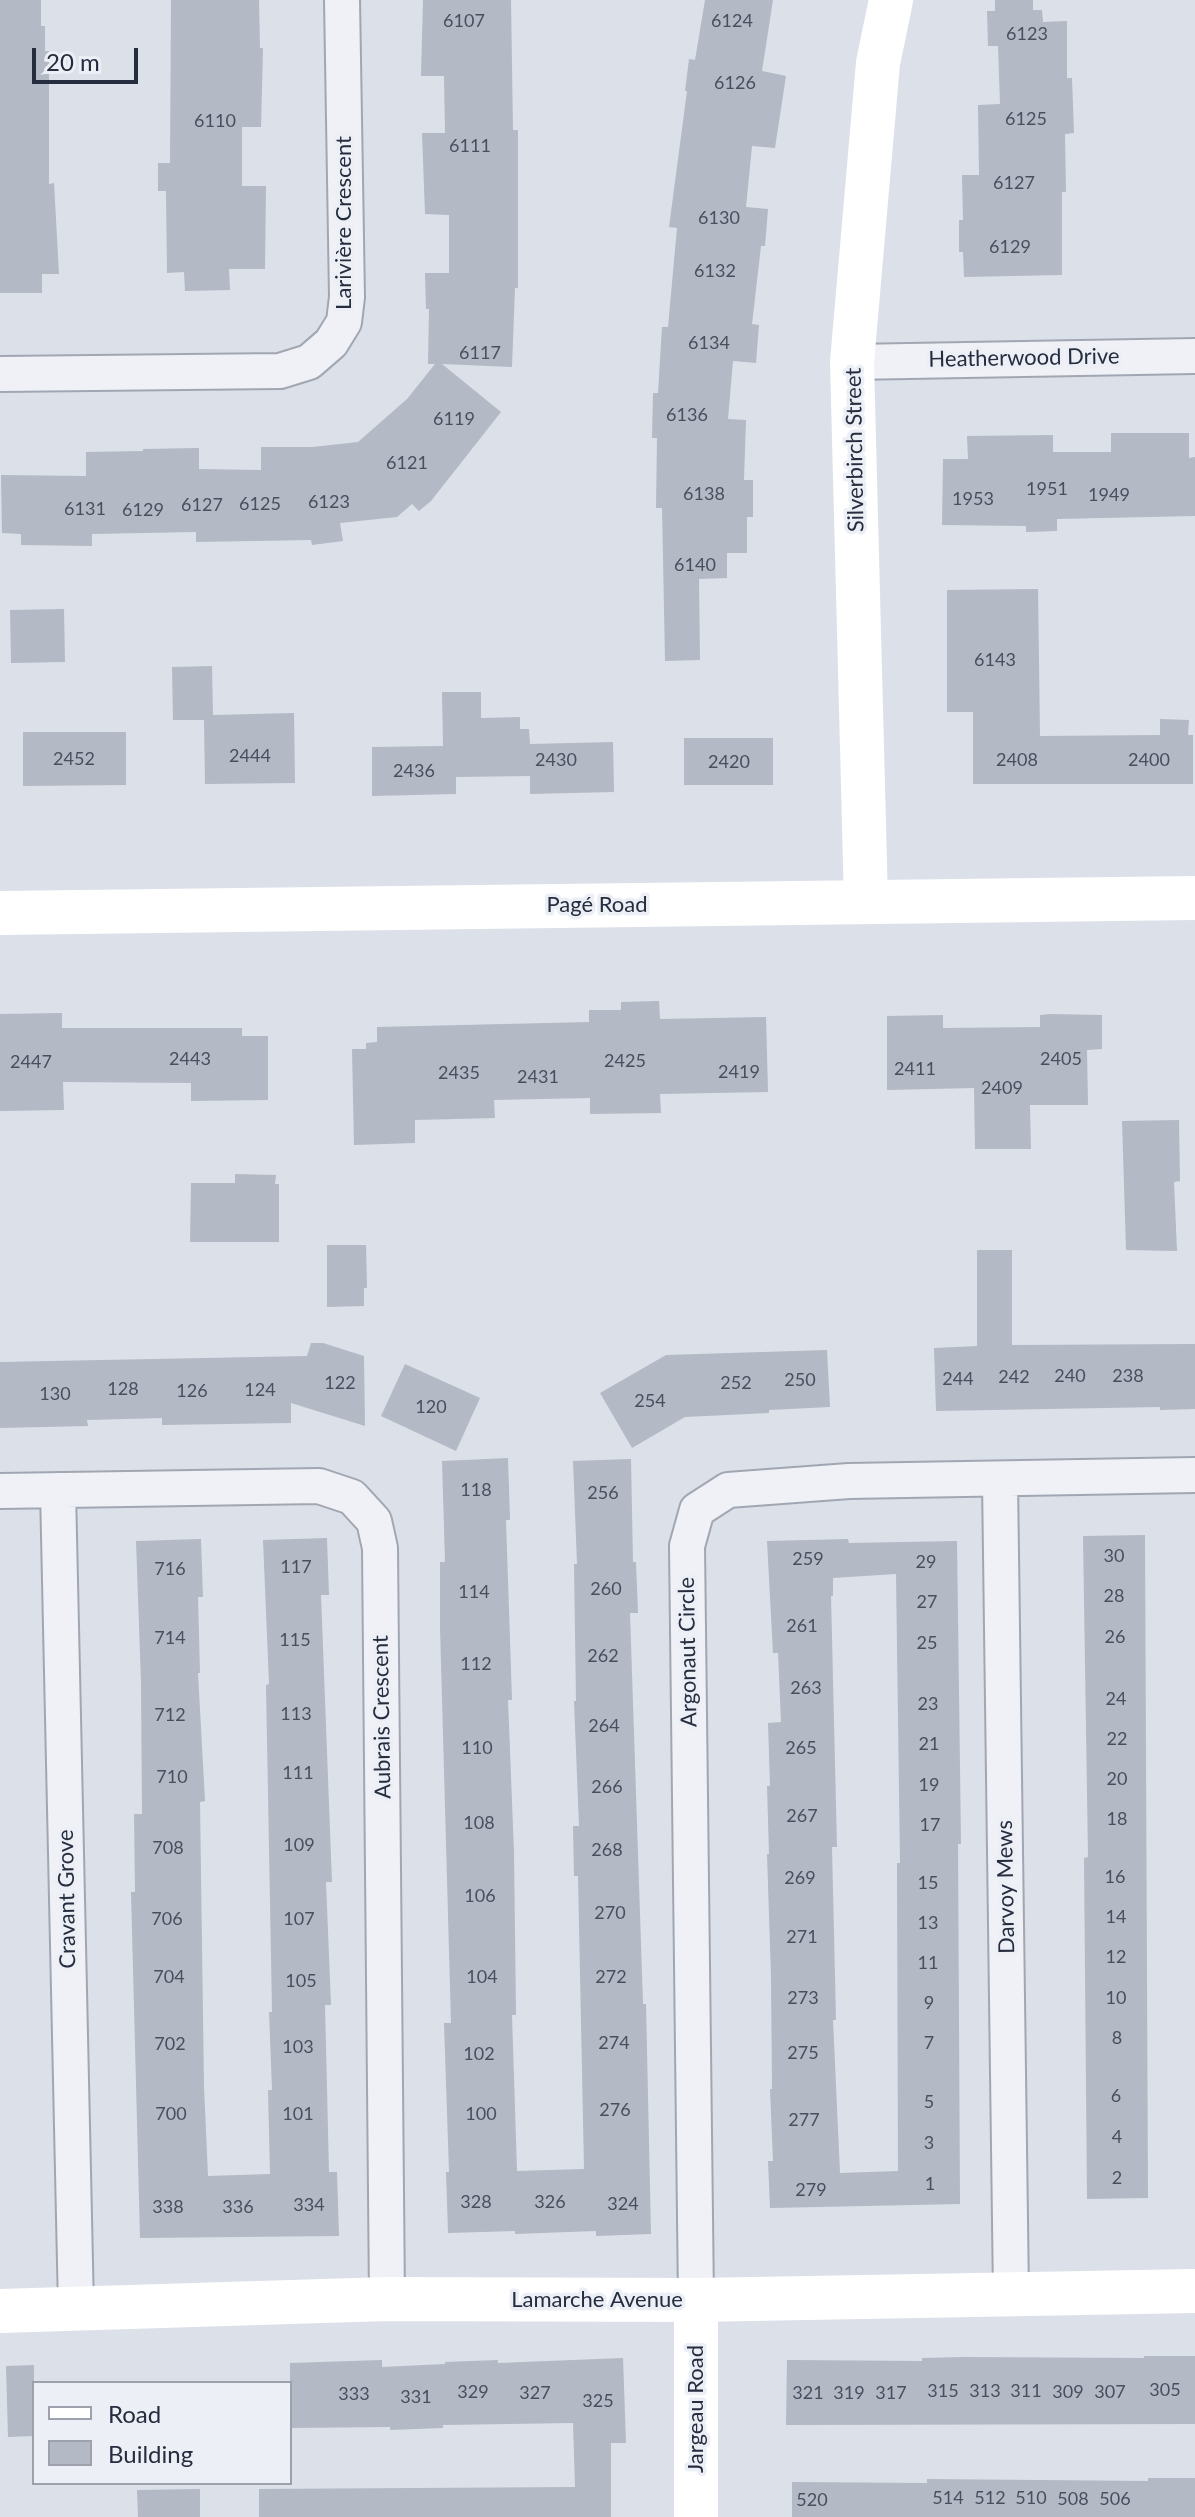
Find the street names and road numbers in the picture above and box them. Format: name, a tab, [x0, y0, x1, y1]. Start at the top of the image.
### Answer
street label: Larivière Crescent	[331, 136, 357, 310]
street label: Heatherwood Drive	[928, 343, 1120, 373]
street label: Silverbirch Street	[840, 368, 870, 532]
street label: Pagé Road	[546, 892, 648, 918]
street label: Argonaut Circle	[673, 1577, 703, 1727]
street label: Aubrais Crescent	[367, 1635, 397, 1799]
street label: Darvoy Mews	[992, 1820, 1020, 1954]
street label: Cravant Grove	[53, 1829, 81, 1969]
street label: Lamarche Avenue	[511, 2287, 683, 2313]
street label: Jargeau Road	[683, 2345, 709, 2473]

